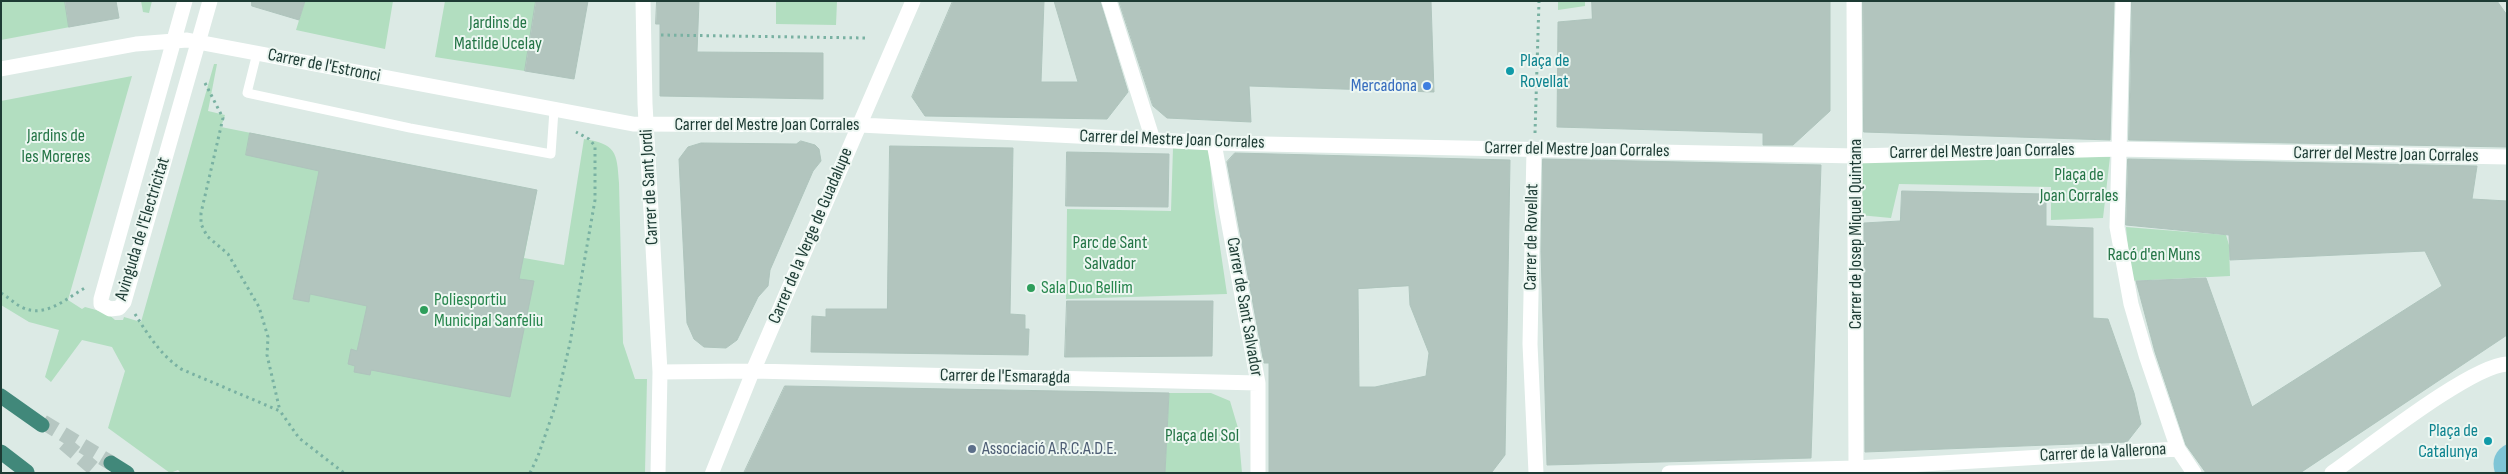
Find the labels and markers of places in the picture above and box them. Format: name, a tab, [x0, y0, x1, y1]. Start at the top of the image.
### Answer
place label: Plaça de Rovellat	[1520, 50, 1569, 92]
marker: Plaça de Rovellat	[1504, 65, 1516, 77]
place label: Mercadona	[1351, 75, 1417, 97]
marker: Mercadona	[1421, 80, 1433, 92]
place label: Sala Duo Bellim	[1041, 277, 1133, 299]
marker: Sala Duo Bellim	[1025, 282, 1037, 294]
place label: Poliesportiu Municipal Sanfeliu	[434, 289, 543, 332]
marker: Poliesportiu Municipal Sanfeliu	[418, 304, 430, 316]
place label: Plaça de Catalunya	[2418, 420, 2478, 462]
marker: Plaça de Catalunya	[2482, 435, 2494, 447]
place label: Associació A.R.C.A.D.E.	[982, 438, 1117, 460]
marker: Associació A.R.C.A.D.E.	[966, 443, 978, 455]

